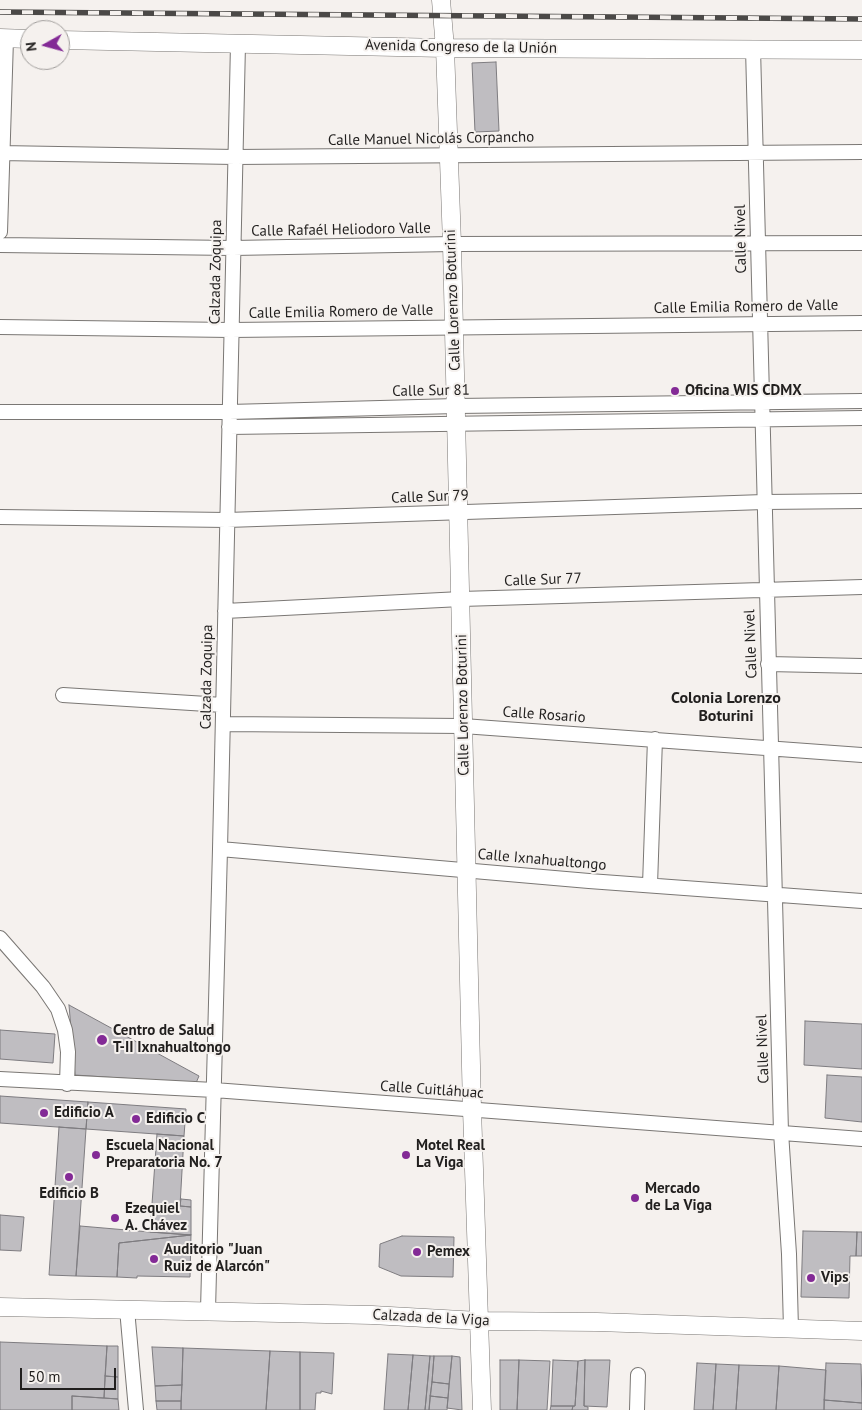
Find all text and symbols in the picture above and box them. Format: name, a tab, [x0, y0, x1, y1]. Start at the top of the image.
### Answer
north arrow	[20, 20, 70, 70]
street label: Avenida Congreso de la Unión	[365, 36, 557, 58]
text: N	[22, 41, 41, 52]
street label: Calle Manuel Nicolás Corpancho	[328, 128, 534, 150]
street label: Calle Nivel	[731, 204, 751, 274]
street label: Calzada Zoquipa	[206, 219, 226, 325]
street label: Calle Rafaél Heliodoro Valle	[251, 219, 431, 241]
street label: Calle Lorenzo Boturini	[442, 229, 464, 371]
street label: Calle Emilia Romero de Valle	[654, 296, 838, 318]
street label: Calle Emilia Romero de Valle	[249, 301, 433, 323]
street label: Calle Sur 81	[392, 381, 470, 401]
place label: Oficina WIS CDMX	[685, 382, 802, 400]
marker: Oficina WIS CDMX	[669, 385, 681, 397]
street label: Calle Sur 79	[391, 487, 469, 507]
street label: Calle Sur 77	[504, 570, 582, 590]
street label: Calle Nivel	[741, 609, 761, 679]
street label: Calzada Zoquipa	[197, 624, 217, 730]
street label: Calle Lorenzo Boturini	[453, 634, 473, 776]
district label: Colonia Lorenzo Boturini	[671, 688, 781, 726]
street label: Calle Rosario	[502, 703, 586, 727]
street label: Calle Ixnahualtongo	[477, 845, 607, 875]
street label: Calle Nivel	[753, 1014, 773, 1084]
place label: Centro de Salud T-II Ixnahualtongo	[113, 1022, 231, 1057]
marker: Centro de Salud T-II Ixnahualtongo	[95, 1033, 109, 1047]
street label: Calle Cuitláhuac	[380, 1077, 484, 1103]
place label: Edificio A	[54, 1104, 114, 1122]
marker: Edificio A	[38, 1107, 50, 1119]
place label: Edificio C	[146, 1110, 205, 1128]
marker: Edificio C	[130, 1113, 142, 1125]
place label: Escuela Nacional Preparatoria No. 7	[106, 1137, 223, 1172]
place label: Motel Real La Viga	[416, 1137, 485, 1172]
marker: Escuela Nacional Preparatoria No. 7	[90, 1149, 102, 1161]
marker: Motel Real La Viga	[400, 1149, 412, 1161]
marker: Edificio B	[63, 1171, 75, 1183]
place label: Mercado de La Viga	[645, 1180, 712, 1215]
place label: Edificio B	[39, 1185, 99, 1203]
marker: Mercado de La Viga	[629, 1192, 641, 1204]
place label: Ezequiel A. Chávez	[125, 1200, 187, 1235]
marker: Ezequiel A. Chávez	[109, 1212, 121, 1224]
place label: Auditorio "Juan Ruiz de Alarcón"	[164, 1241, 270, 1276]
place label: Pemex	[427, 1243, 470, 1261]
marker: Pemex	[411, 1246, 423, 1258]
marker: Auditorio "Juan Ruiz de Alarcón"	[148, 1253, 160, 1265]
place label: Vips	[821, 1269, 848, 1287]
marker: Vips	[805, 1272, 817, 1284]
street label: Calzada de la Viga	[372, 1306, 490, 1330]
scale bar	[22, 1358, 119, 1390]
text: 50 m	[28, 1367, 61, 1386]

